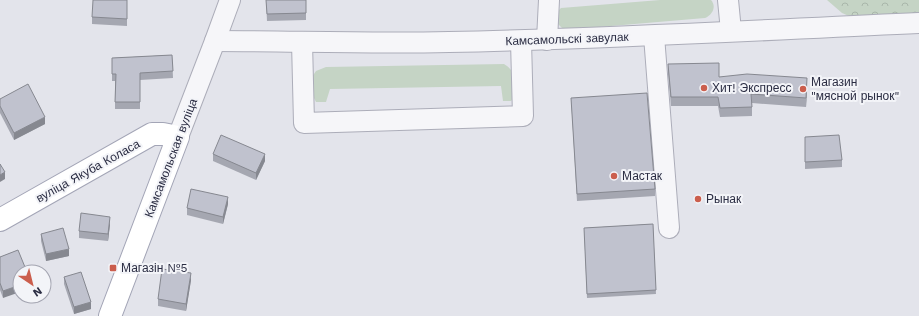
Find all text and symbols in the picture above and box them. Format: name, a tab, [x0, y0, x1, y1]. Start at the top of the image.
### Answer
street label: Камсамольскі завулак	[505, 30, 630, 48]
place label: Магазин "мясной рынок"	[811, 75, 900, 103]
place label: Хит! Экспресс	[712, 81, 791, 95]
marker: Хит! Экспресс	[699, 83, 709, 93]
marker: Магазин "мясной рынок"	[798, 84, 808, 94]
street label: Камсамольская вуліца	[142, 96, 200, 219]
street label: вуліца Якуба Коласа	[34, 136, 143, 205]
place label: Мастак	[622, 169, 663, 183]
marker: Мастак	[609, 171, 619, 181]
place label: Рынак	[706, 192, 742, 206]
marker: Рынак	[693, 194, 703, 204]
place label: Магазін №5	[121, 261, 187, 275]
marker: Магазін №5	[108, 263, 118, 273]
north arrow	[12, 264, 52, 304]
text: N	[30, 284, 45, 299]

